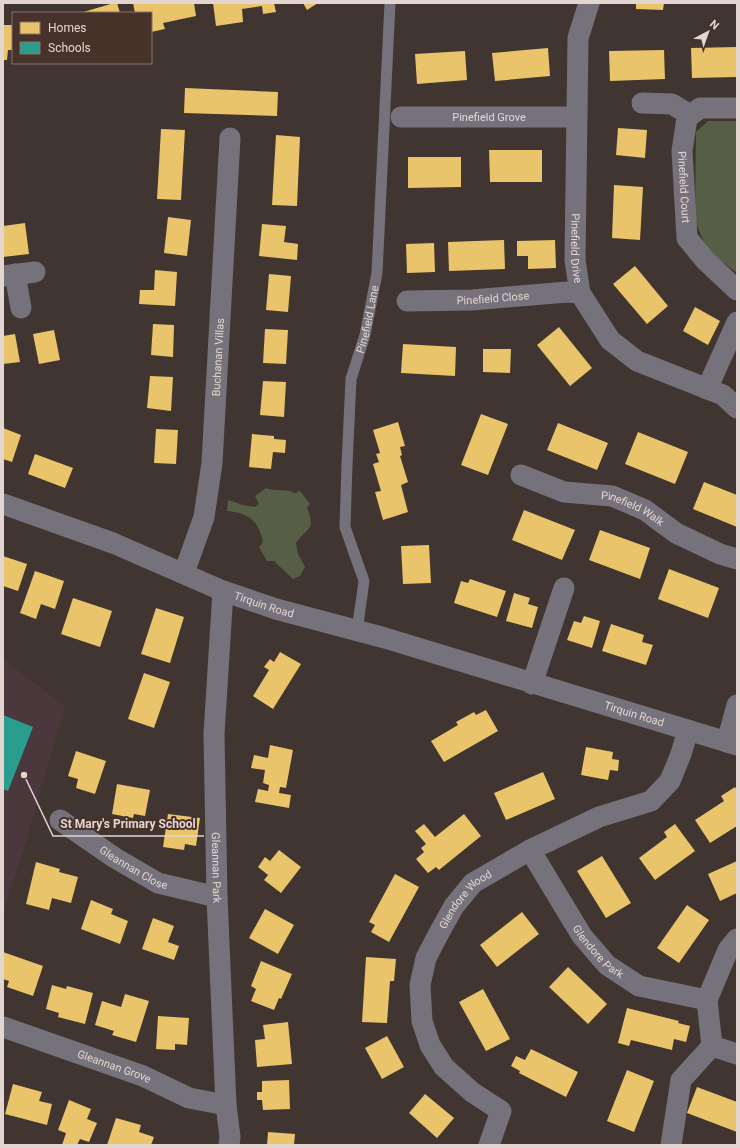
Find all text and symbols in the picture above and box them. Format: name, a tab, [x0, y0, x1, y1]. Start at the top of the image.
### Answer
legend	[12, 12, 152, 64]
north arrow	[688, 12, 728, 52]
text: N	[707, 17, 722, 32]
text: Homes	[48, 21, 86, 35]
text: Schools	[48, 41, 91, 55]
street label: Pinefield Grove	[452, 111, 526, 124]
street label: Pinefield Court	[675, 151, 692, 224]
street label: Pinefield Drive	[568, 213, 584, 284]
street label: Pinefield Lane	[354, 284, 381, 355]
street label: Pinefield Close	[456, 289, 530, 307]
street label: Buchanan Villas	[210, 317, 227, 397]
street label: Pinefield Walk	[601, 489, 667, 529]
street label: Tirquin Road	[232, 589, 295, 620]
street label: Tirquin Road	[603, 699, 666, 729]
callout: St Mary's Primary School	[53, 812, 204, 836]
text: St Mary's Primary School	[60, 817, 196, 831]
street label: Gleannan Park	[209, 832, 223, 904]
street label: Gleannan Close	[97, 843, 169, 892]
street label: Glendore Wood	[437, 868, 494, 931]
street label: Glendore Park	[570, 923, 626, 981]
street label: Gleannan Grove	[76, 1048, 153, 1086]

